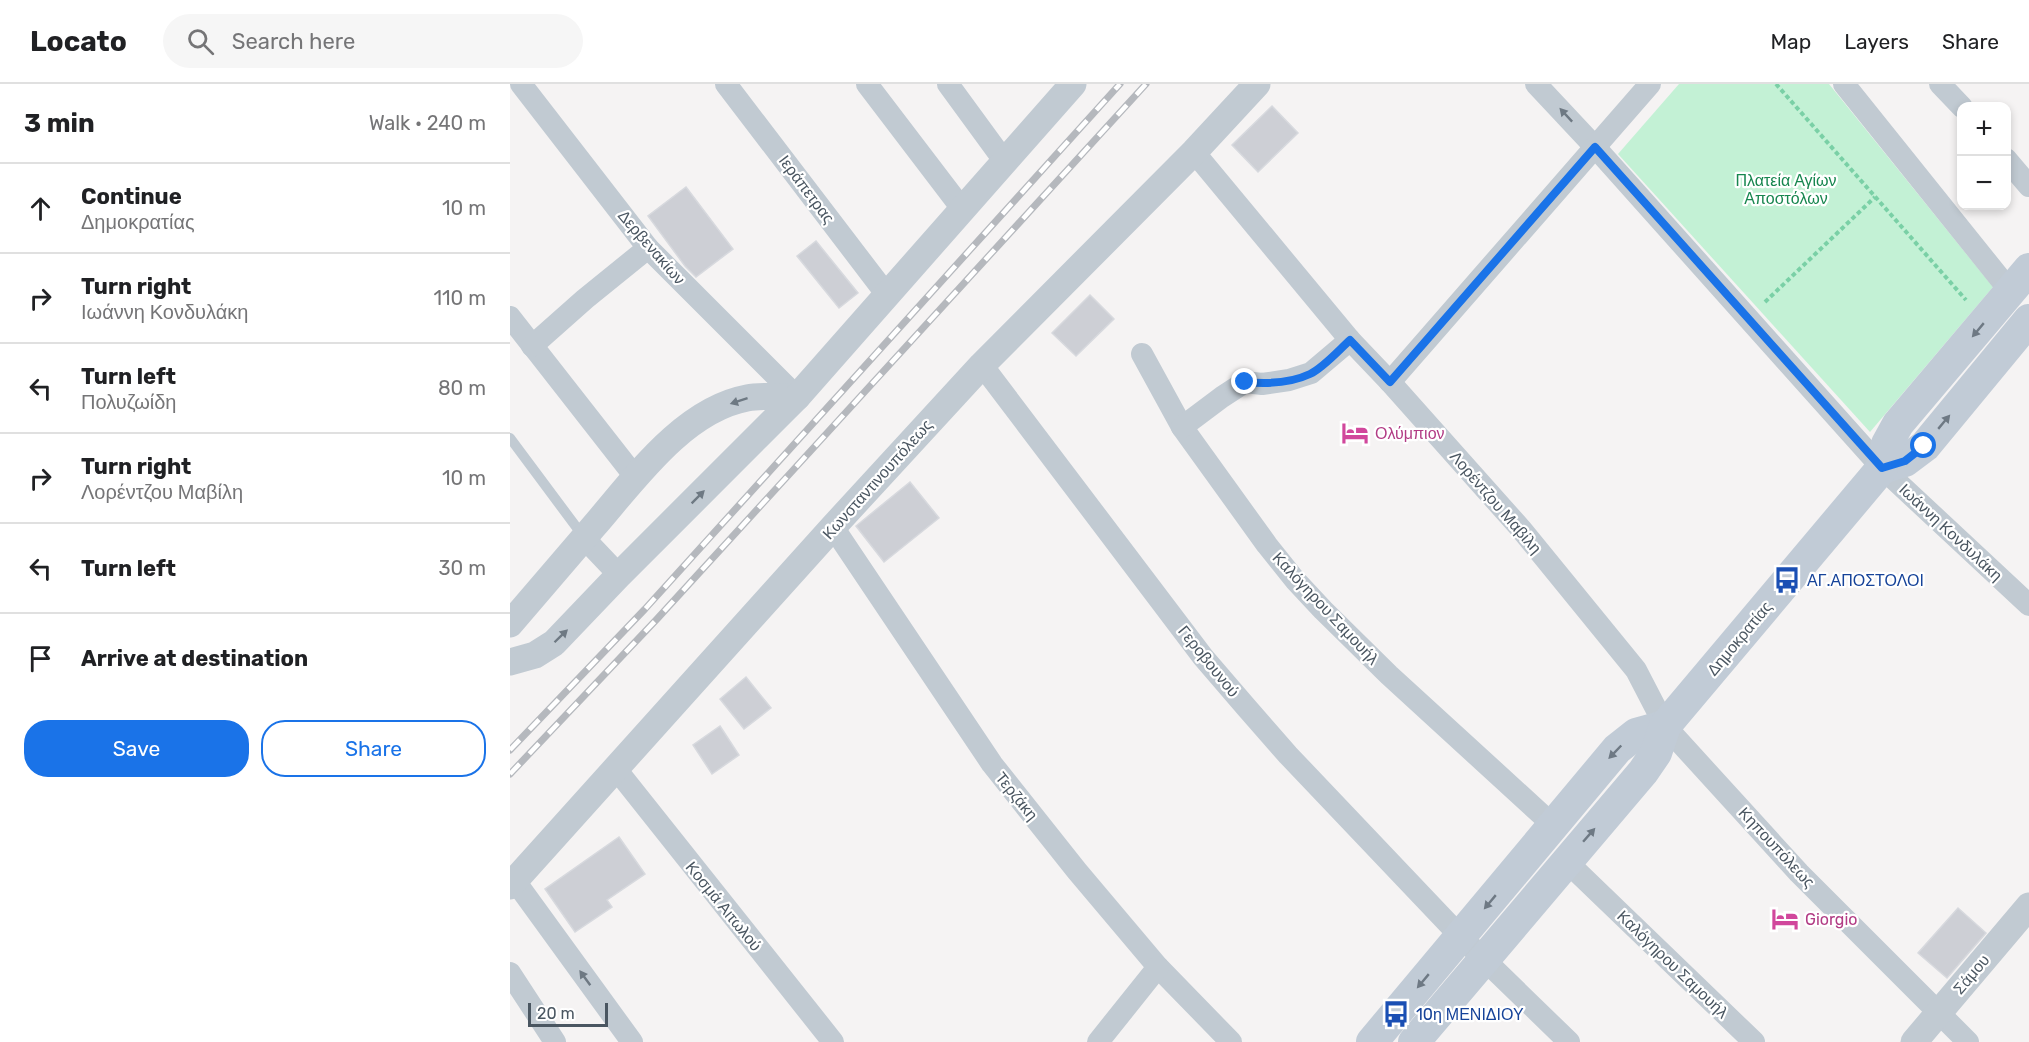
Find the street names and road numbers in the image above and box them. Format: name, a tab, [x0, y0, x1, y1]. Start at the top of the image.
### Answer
street label: Ιεράπετρας	[775, 151, 839, 227]
street label: Δερβενακίων	[614, 206, 689, 288]
street label: Κωνσταντινουπόλεως	[819, 415, 936, 543]
street label: Λορέντζου Μαβίλη	[1446, 447, 1545, 558]
street label: Ιωάννη Κονδυλάκη	[1895, 480, 2006, 585]
street label: Καλόγηρου Σαμουήλ	[1269, 548, 1383, 669]
street label: Δημοκρατίας	[1703, 597, 1776, 679]
street label: Γεροβουνού	[1174, 622, 1243, 701]
street label: Τερζάκη	[991, 768, 1042, 824]
street label: Κηπουπόλεως	[1735, 803, 1819, 892]
street label: Κοσμά Αιτωλού	[682, 858, 765, 955]
street label: Καλόγηρου Σαμουήλ	[1613, 907, 1732, 1022]
street label: Σάμου	[1949, 951, 1993, 998]

